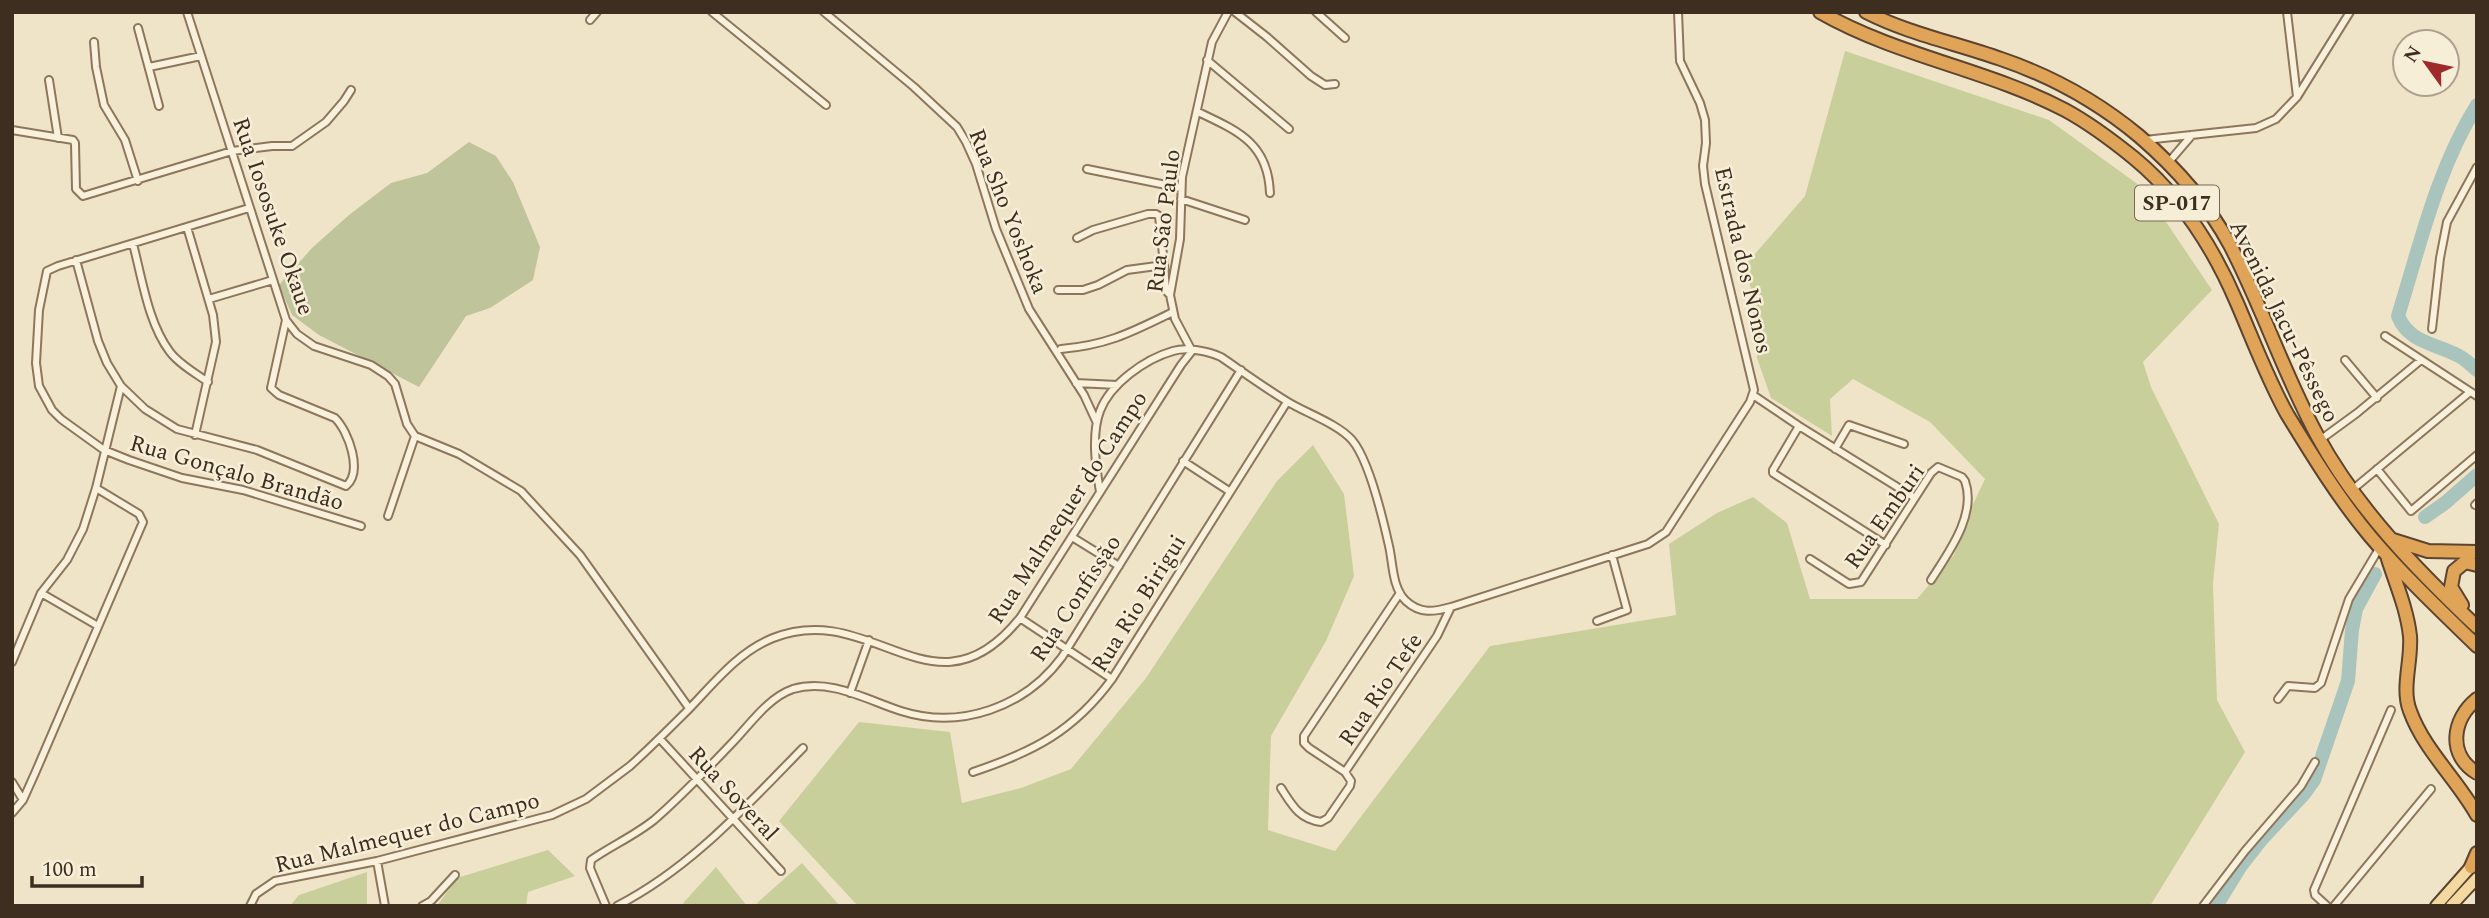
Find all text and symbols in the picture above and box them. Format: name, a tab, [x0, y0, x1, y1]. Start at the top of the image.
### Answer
north arrow	[2391, 28, 2461, 98]
text: N	[2397, 40, 2429, 69]
street label: Rua Iososuke Okaue	[222, 113, 323, 320]
street label: Rua Sho Yoshoka	[958, 124, 1057, 300]
street label: Rua São Paulo	[1138, 147, 1191, 295]
street label: Estrada dos Nonos	[1704, 163, 1781, 357]
road number: SP-017	[2135, 186, 2219, 220]
street label: Avenida Jacu-Pêssego	[2219, 214, 2348, 429]
street label: Rua Malmequer do Campo	[979, 384, 1157, 631]
street label: Rua Gonçalo Brandão	[125, 426, 348, 521]
street label: Rua Emburi	[1836, 457, 1934, 577]
street label: Rua Confissão	[1022, 528, 1131, 670]
street label: Rua Rio Birigui	[1083, 528, 1196, 680]
street label: Rua Rio Tefe	[1330, 626, 1432, 754]
street label: Rua Soveral	[679, 738, 786, 850]
street label: Rua Malmequer do Campo	[271, 784, 544, 883]
scale bar	[32, 844, 142, 888]
text: 100 m	[42, 854, 97, 886]

